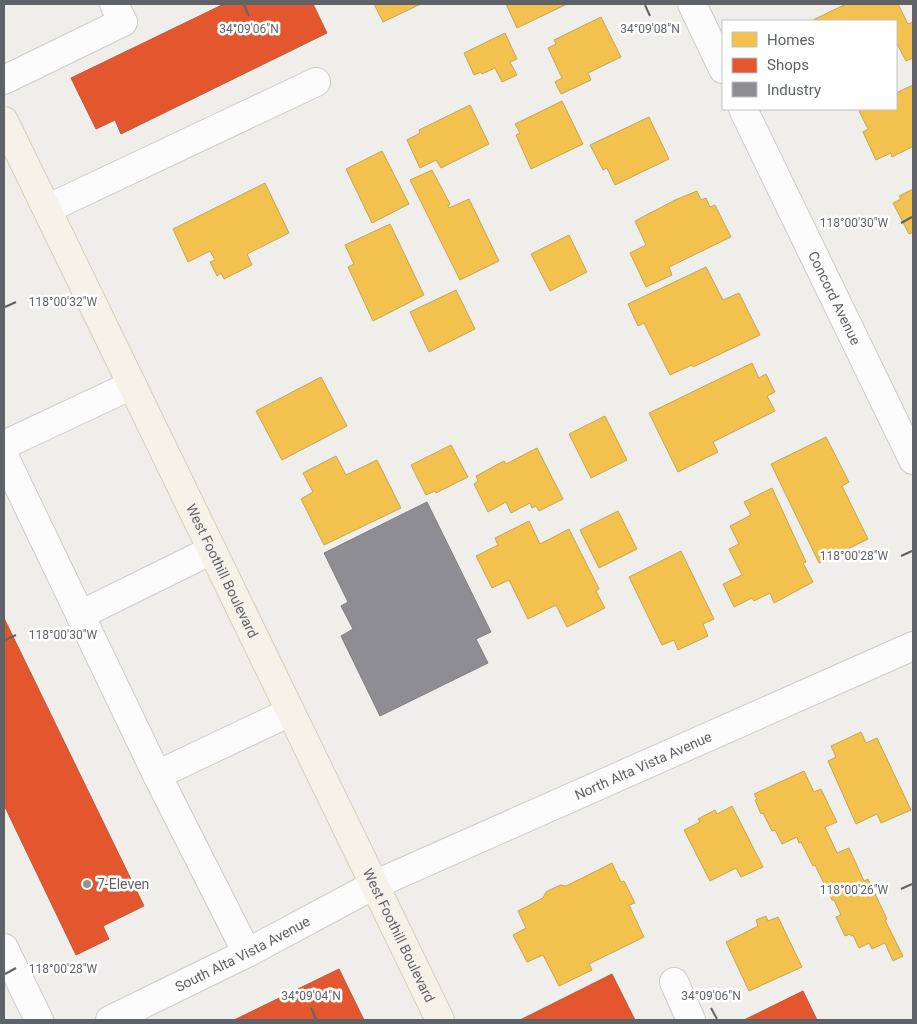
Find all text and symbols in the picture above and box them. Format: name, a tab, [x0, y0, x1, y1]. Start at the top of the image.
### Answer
legend	[722, 20, 897, 110]
text: 34°09'06"N	[219, 22, 279, 36]
text: 34°09'08"N	[620, 22, 680, 36]
text: Homes	[767, 31, 815, 49]
text: Shops	[767, 56, 809, 74]
text: Industry	[767, 81, 821, 99]
text: 118°00'30"W	[820, 216, 888, 230]
street label: Concord Avenue	[805, 249, 864, 347]
text: 118°00'32"W	[29, 295, 97, 309]
street label: West Foothill Boulevard	[183, 501, 261, 640]
text: 118°00'28"W	[820, 549, 888, 563]
text: 118°00'30"W	[29, 628, 97, 642]
street label: North Alta Vista Avenue	[572, 728, 714, 803]
street label: West Foothill Boulevard	[360, 866, 438, 1005]
place label: 7-Eleven	[97, 876, 149, 892]
marker: 7-Eleven	[81, 878, 93, 890]
text: 118°00'26"W	[820, 883, 888, 897]
street label: South Alta Vista Avenue	[172, 913, 313, 995]
text: 118°00'28"W	[29, 962, 97, 976]
text: 34°09'04"N	[281, 989, 341, 1003]
text: 34°09'06"N	[681, 989, 741, 1003]

